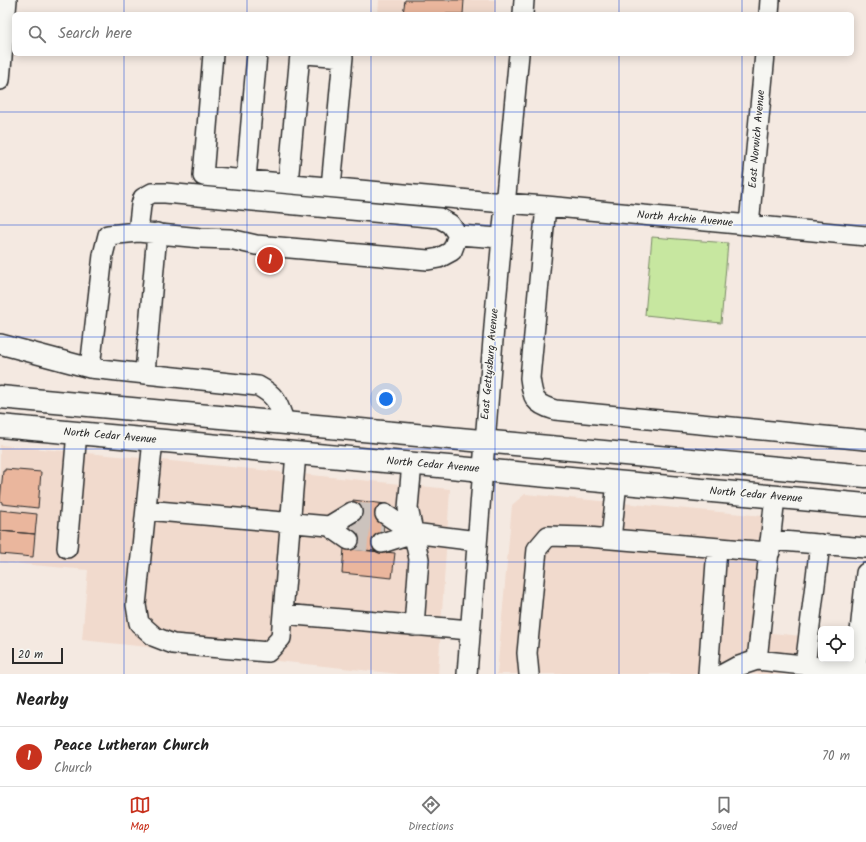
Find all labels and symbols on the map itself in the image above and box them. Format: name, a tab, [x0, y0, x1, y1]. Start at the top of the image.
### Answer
street label: East Norwich Avenue	[744, 89, 770, 189]
street label: North Archie Avenue	[636, 206, 734, 232]
pin: 1	[257, 245, 283, 275]
street label: East Gettysburg Avenue	[476, 308, 504, 420]
your location	[376, 389, 396, 409]
street label: North Cedar Avenue	[63, 423, 157, 449]
street label: North Cedar Avenue	[386, 452, 480, 478]
street label: North Cedar Avenue	[709, 482, 803, 508]
scale bar	[12, 646, 63, 665]

